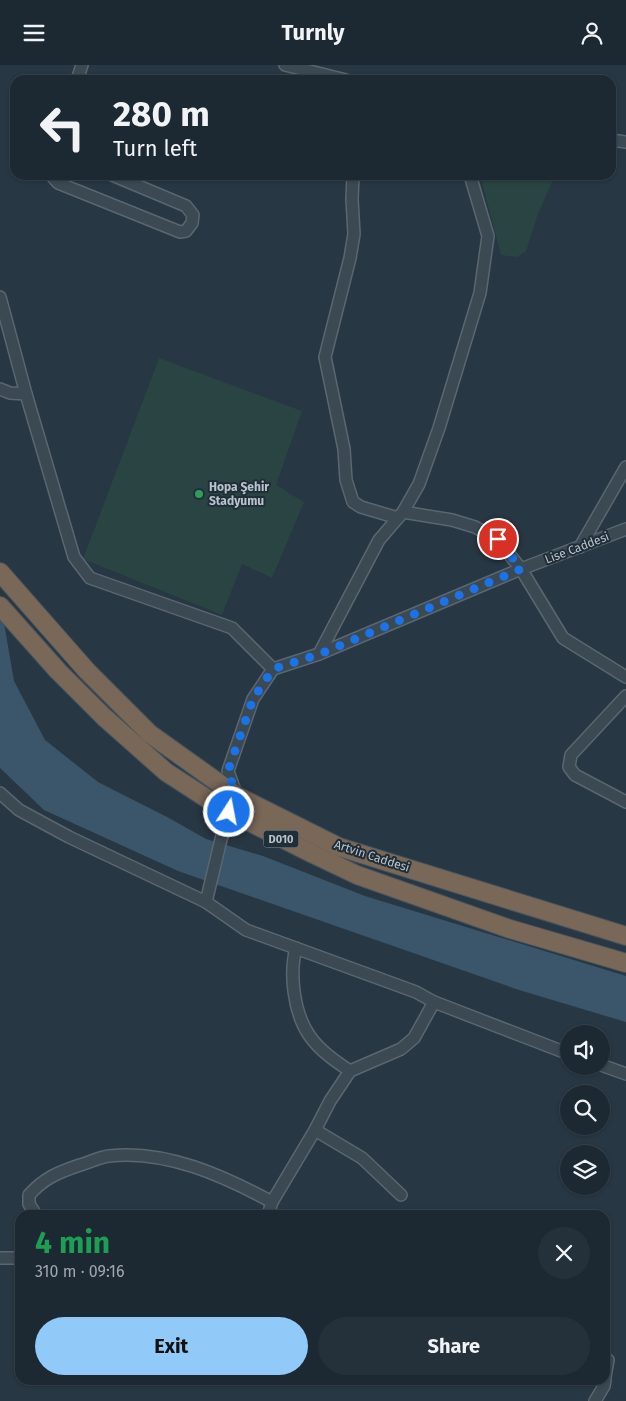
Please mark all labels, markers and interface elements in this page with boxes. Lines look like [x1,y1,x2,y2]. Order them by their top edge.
icon: menu [20,19,48,47]
text: Turnly [282,19,344,46]
icon: person [578,19,606,47]
text: 280 m [113,93,210,135]
icon: left [30,95,95,160]
text: Turn left [113,135,197,162]
place label: Hopa Şehir Stadyumu [209,480,269,508]
marker: Hopa Şehir Stadyumu [193,488,205,500]
pin [477,518,519,560]
icon: arrive [484,525,512,553]
street label: Lise Caddesi [543,529,611,567]
position arrow [202,785,254,837]
road number: D010 [264,831,298,847]
street label: Artvin Caddesi [333,837,411,875]
map controls [560,1025,610,1195]
button: sound [560,1025,610,1075]
button: search [560,1085,610,1135]
button: layers [560,1145,610,1195]
text: 4 min [35,1225,110,1261]
button: close [538,1227,590,1279]
text: 310 m · 09:16 [35,1262,125,1281]
button: Exit [35,1317,308,1375]
button: Share [318,1317,590,1375]

